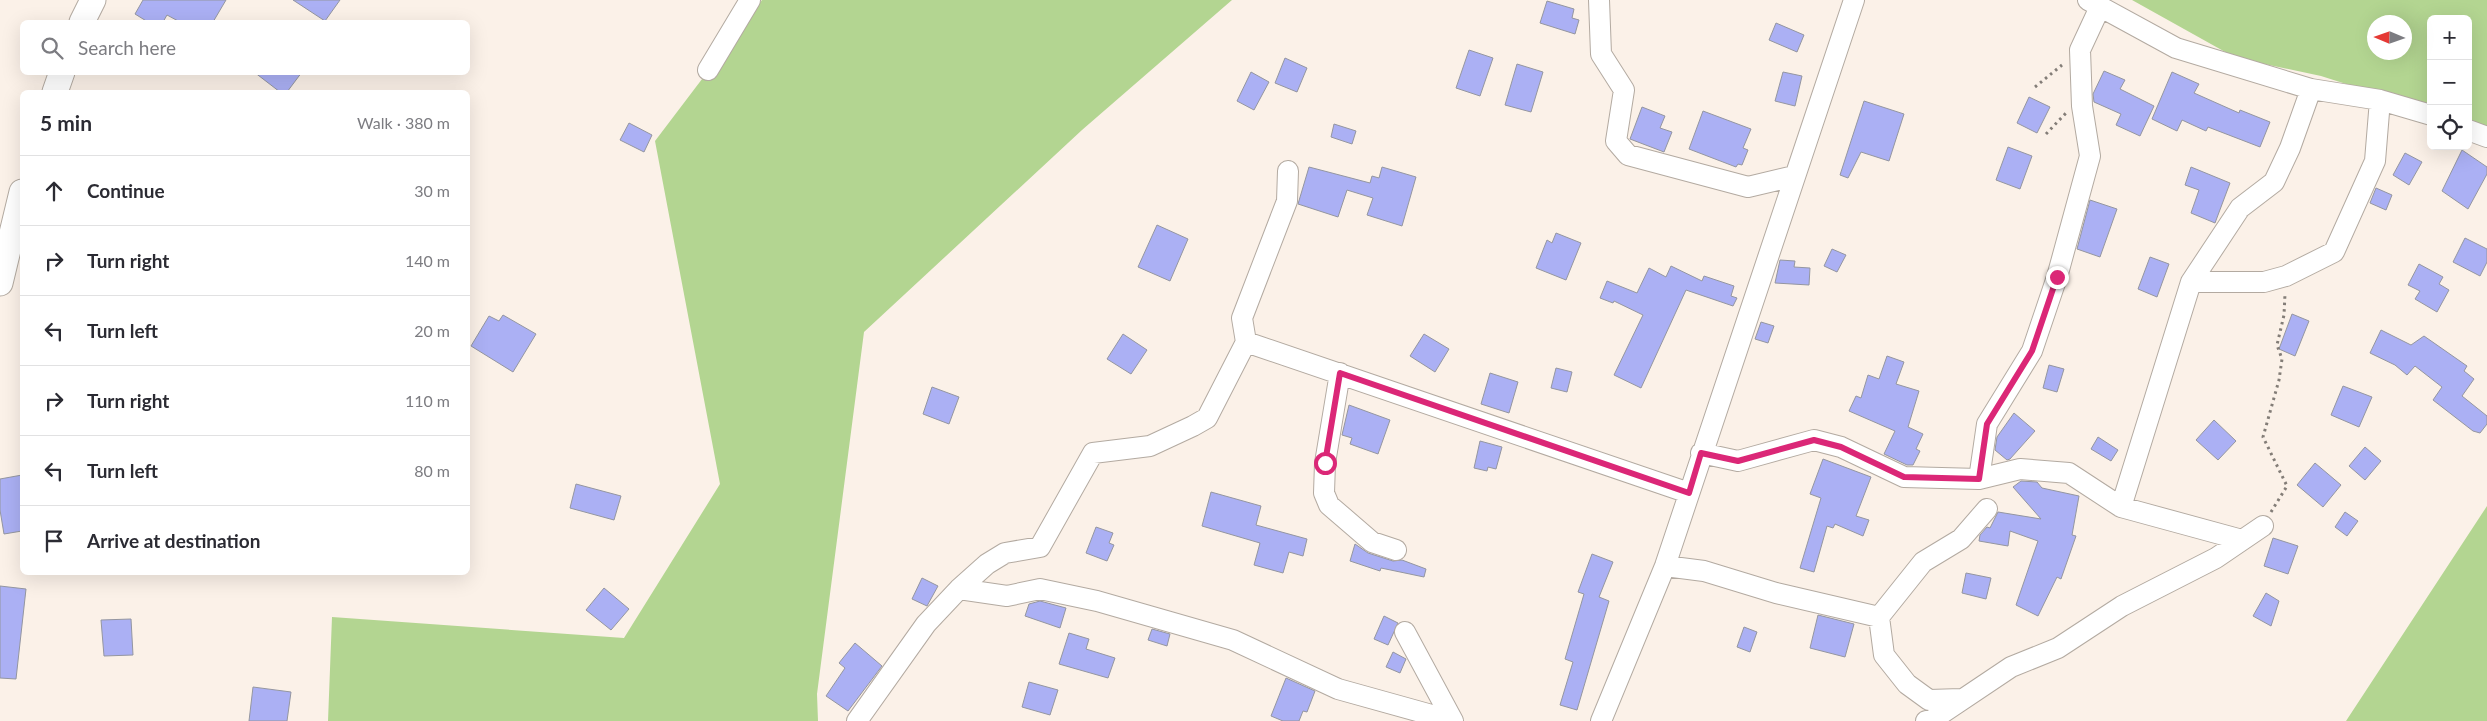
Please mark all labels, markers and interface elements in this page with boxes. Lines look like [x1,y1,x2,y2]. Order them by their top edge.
north arrow [2367,15,2412,60]
map controls [2427,15,2472,150]
button: + [2427,15,2472,60]
search box [20,20,470,75]
icon: search [38,34,66,62]
text: Search here [78,36,176,59]
button: − [2427,60,2472,105]
button: locate [2427,105,2472,150]
text: 5 min [40,110,92,135]
text: Walk · 380 m [357,113,450,132]
icon: ahead [40,177,68,205]
text: Continue [87,179,165,202]
text: 30 m [414,181,450,200]
icon: right [40,247,68,275]
text: Turn right [87,249,169,272]
text: 140 m [405,251,450,270]
route end [2046,266,2069,289]
icon: left [40,317,68,345]
text: Turn left [87,319,158,342]
text: 20 m [414,321,450,340]
icon: right [40,387,68,415]
text: Turn right [87,389,169,412]
text: 110 m [405,391,450,410]
route start [1314,452,1337,475]
icon: left [40,457,68,485]
text: Turn left [87,459,158,482]
text: 80 m [414,461,450,480]
icon: arrive [40,527,68,555]
text: Arrive at destination [87,529,260,552]

